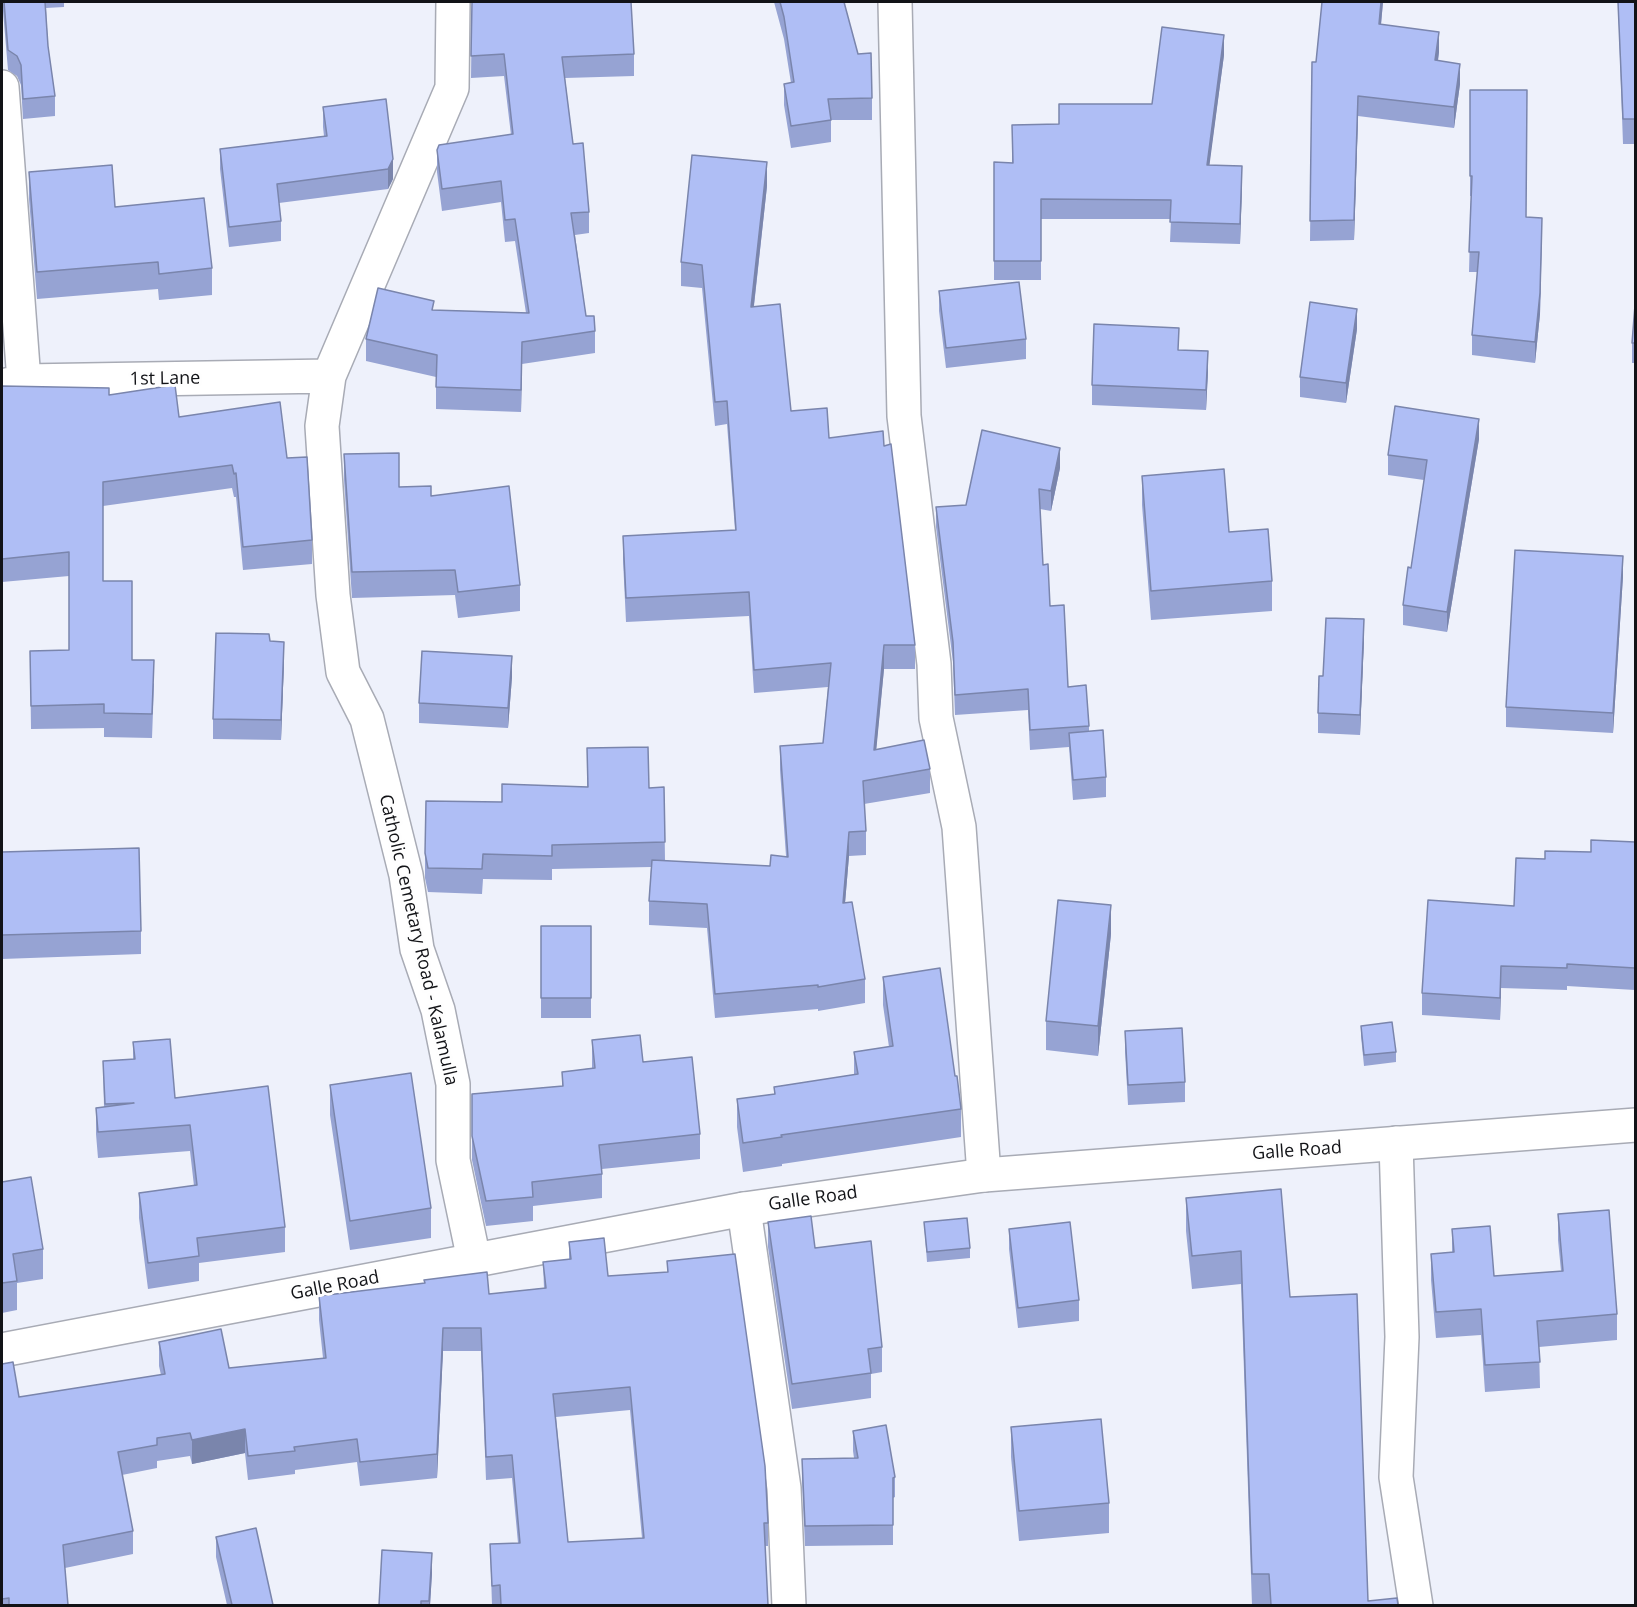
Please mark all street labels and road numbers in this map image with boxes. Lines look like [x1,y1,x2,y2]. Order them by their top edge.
street label: 1st Lane [130,368,200,390]
street label: Catholic Cemetary Road - Kalamulla [374,792,462,1088]
street label: Galle Road [1251,1137,1343,1165]
street label: Galle Road [767,1182,859,1216]
street label: Galle Road [289,1267,381,1305]

